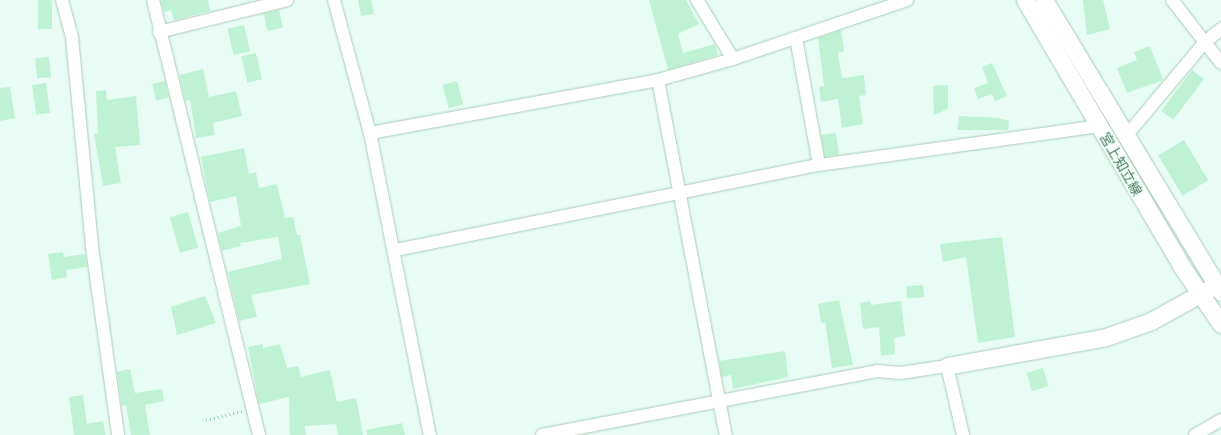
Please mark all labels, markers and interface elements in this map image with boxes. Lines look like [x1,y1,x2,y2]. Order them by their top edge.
street label: 宮上知立線 [1096,129,1146,199]

